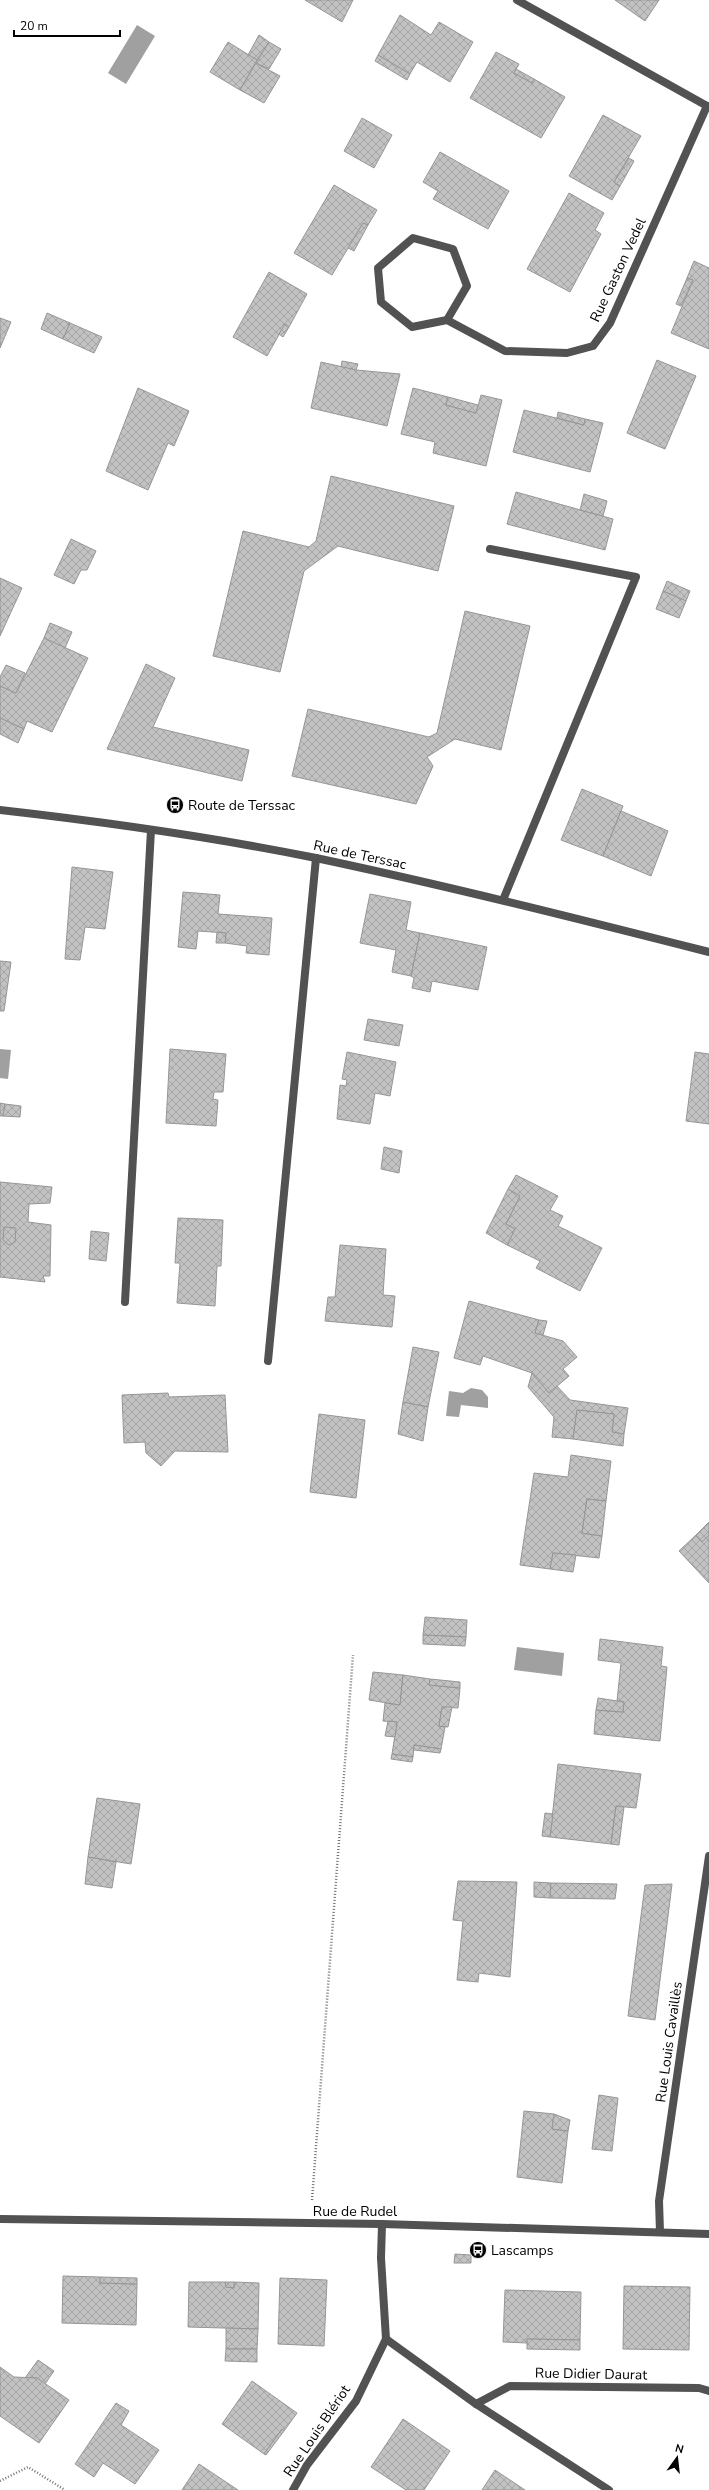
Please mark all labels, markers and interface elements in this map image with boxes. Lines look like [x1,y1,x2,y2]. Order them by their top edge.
scale bar [14,12,120,38]
text: 20 m [20,18,48,34]
street label: Rue Gaston Vedel [586,214,651,325]
bus stop icon: Route de Terssac [165,795,185,815]
place label: Route de Terssac [188,796,296,815]
street label: Rue de Terssac [312,836,409,874]
street label: Rue Louis Cavaillès [651,1980,687,2104]
street label: Rue de Rudel [313,2202,398,2221]
bus stop icon: Lascamps [468,2240,488,2260]
place label: Lascamps [491,2241,554,2260]
street label: Rue Didier Daurat [535,2364,647,2384]
street label: Rue Louis Blériot [279,2381,355,2481]
north arrow [657,2438,697,2478]
text: N [674,2441,685,2457]

